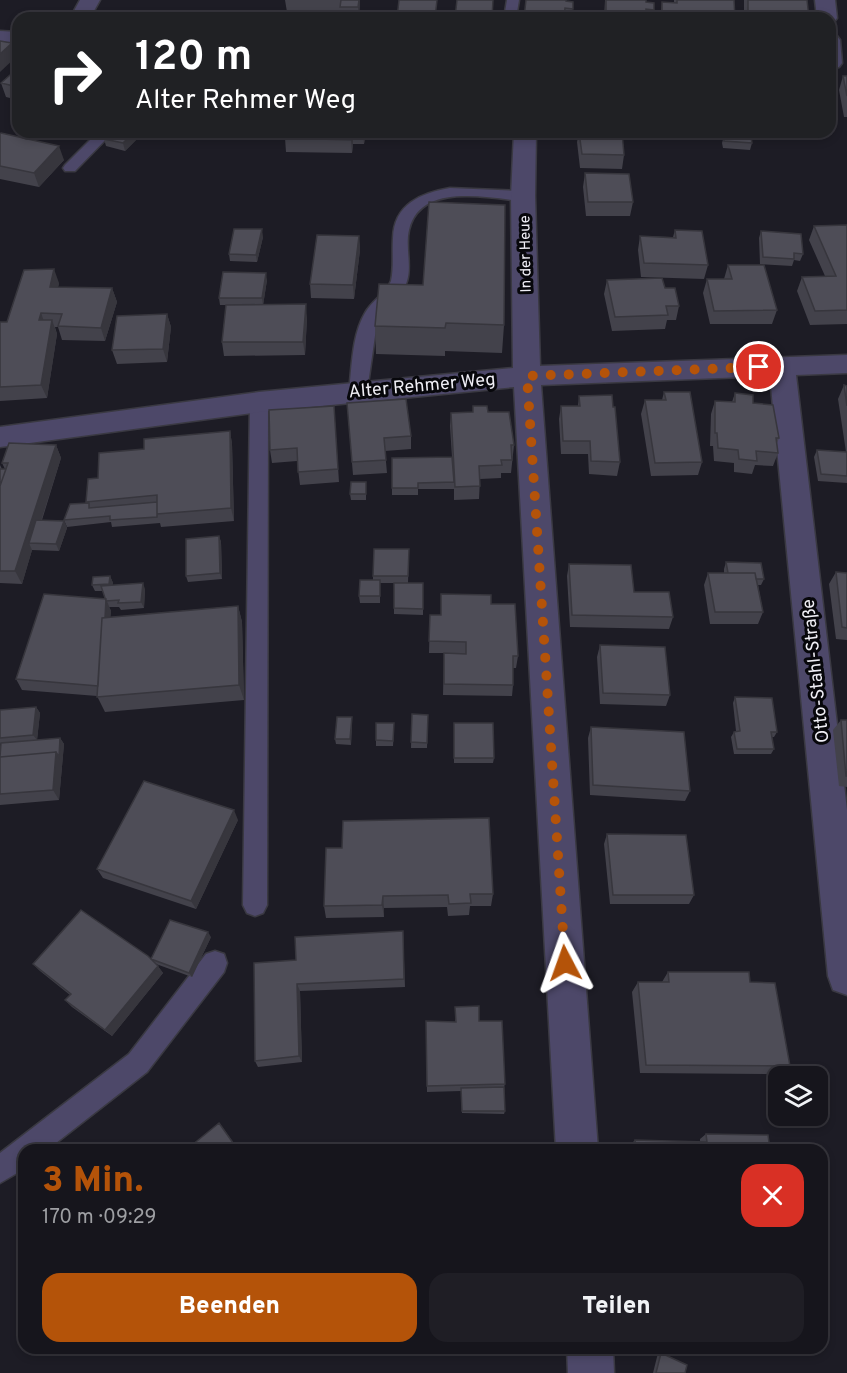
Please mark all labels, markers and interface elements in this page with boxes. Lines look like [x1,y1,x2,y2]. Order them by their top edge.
text: 120 m [135,32,252,85]
icon: right [36,36,114,114]
text: Alter Rehmer Weg [135,84,356,118]
street label: In der Heue [516,215,537,293]
pin [733,341,784,392]
icon: arrive [742,350,775,383]
street label: Alter Rehmer Weg [348,369,497,404]
street label: Otto-Stahl-Straße [798,598,835,744]
position arrow [533,931,597,995]
map controls [768,1066,828,1126]
button: layers [768,1066,828,1126]
text: 3 Min. [42,1159,143,1205]
button: close [741,1164,804,1227]
text: 170 m · 09:29 [42,1205,157,1231]
button: Beenden [42,1273,417,1342]
button: Teilen [429,1273,804,1342]

